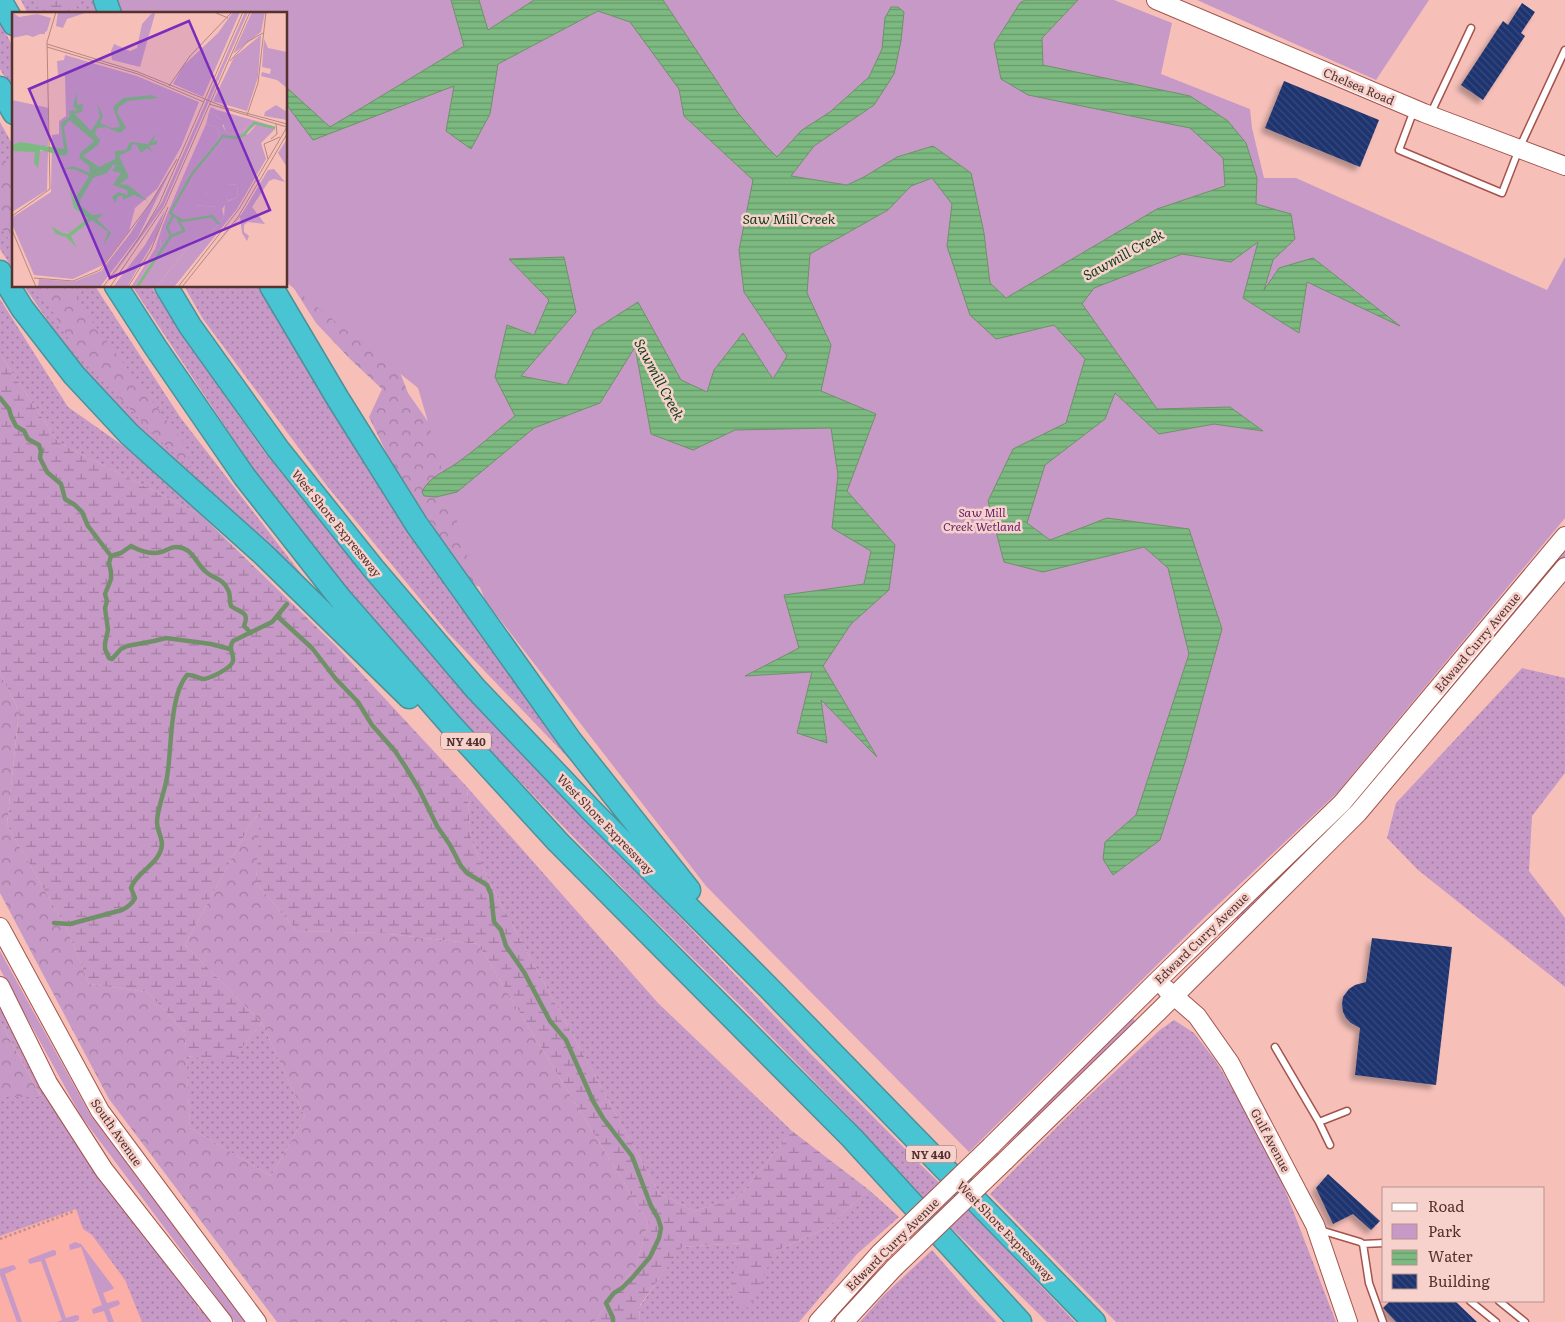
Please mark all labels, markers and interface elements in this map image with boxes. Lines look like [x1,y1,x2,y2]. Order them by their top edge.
inset map [12,12,288,288]
street label: Chelsea Road [1321,63,1398,109]
water label: Saw Mill Creek [743,208,836,228]
water label: Sawmill Creek [1079,223,1167,284]
water label: Sawmill Creek [630,335,690,423]
street label: West Shore Expressway [288,465,386,581]
park label: Saw Mill Creek Wetland [943,503,1021,535]
street label: Edward Curry Avenue [1430,588,1524,696]
road number: NY 440 [441,732,491,749]
street label: West Shore Expressway [553,770,659,878]
street label: Edward Curry Avenue [1150,888,1252,988]
street label: South Avenue [87,1095,147,1169]
street label: Gulf Avenue [1247,1105,1295,1175]
road number: NY 440 [906,1146,956,1162]
street label: West Shore Expressway [953,1177,1059,1285]
legend [1382,1187,1545,1302]
street label: Edward Curry Avenue [841,1193,943,1295]
text: Road [1428,1194,1464,1217]
text: Park [1428,1219,1462,1242]
text: Water [1428,1244,1473,1267]
text: Building [1428,1269,1490,1292]

